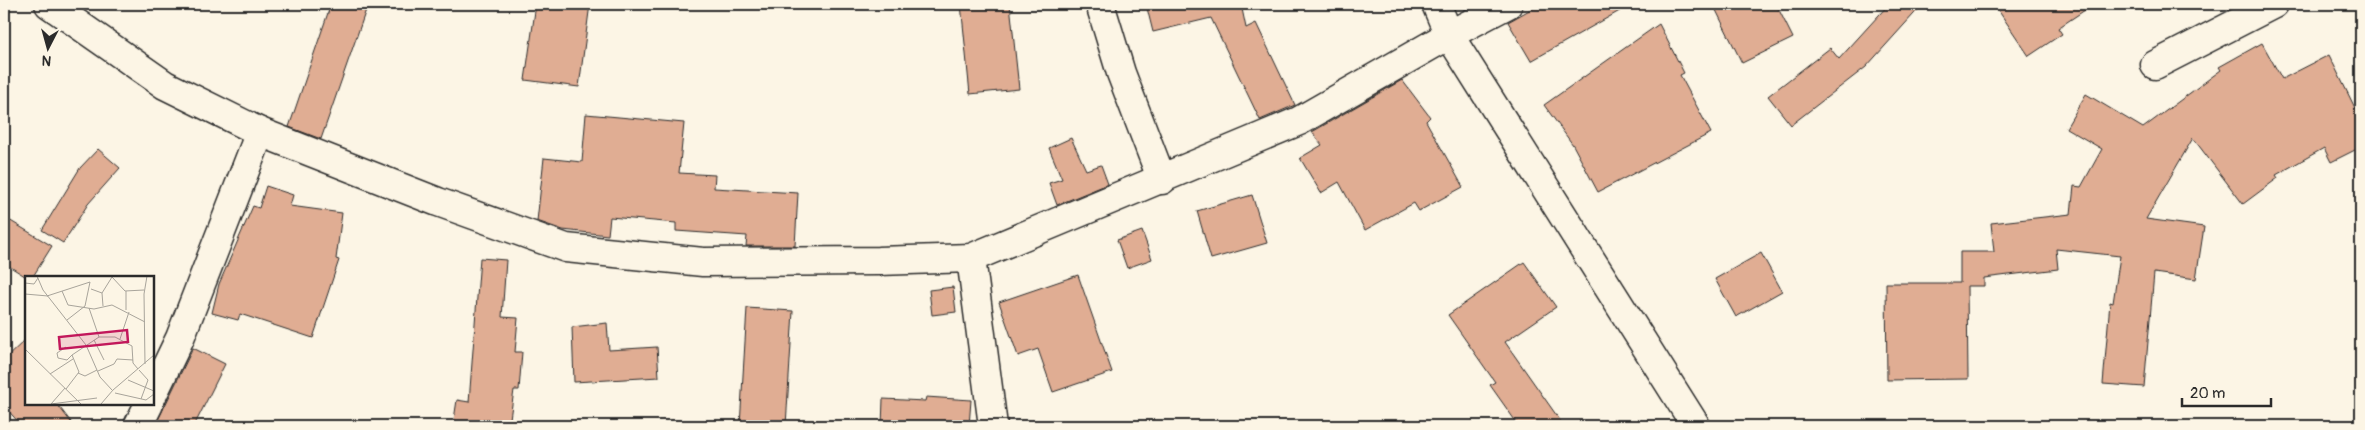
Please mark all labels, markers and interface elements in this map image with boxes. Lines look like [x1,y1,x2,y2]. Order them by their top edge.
north arrow [22,22,72,72]
text: N [41,51,52,69]
inset map [25,276,154,405]
scale bar [2182,375,2271,407]
text: 20 m [2190,384,2225,403]

